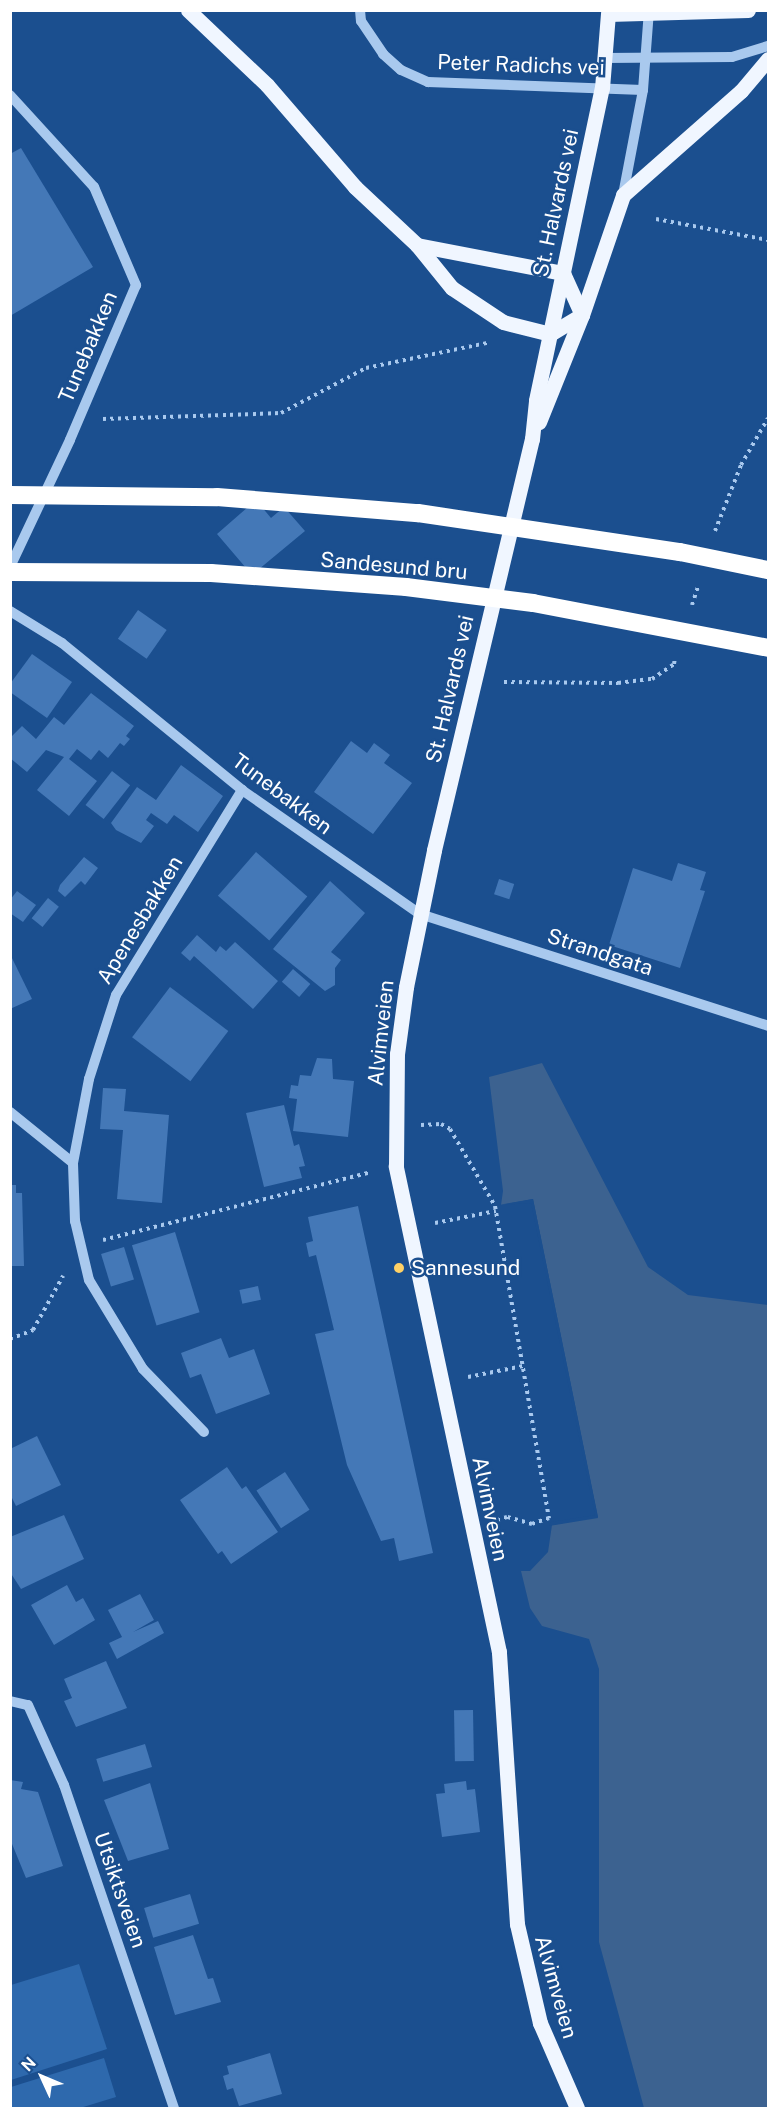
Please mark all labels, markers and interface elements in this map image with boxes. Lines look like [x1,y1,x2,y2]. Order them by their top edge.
street label: Peter Radichs vei [437,49,605,81]
street label: St. Halvards vei [528,127,584,279]
street label: Tunebakken [53,287,123,407]
street label: Sandesund bru [319,547,469,585]
street label: St. Halvards vei [421,613,479,765]
street label: Tunebakken [227,748,337,840]
street label: Apenesbakken [92,851,188,989]
street label: Strandgata [544,923,656,981]
street label: Alvimveien [363,979,399,1087]
place label: Sannesund [411,1255,520,1281]
marker: Sannesund [392,1261,406,1275]
street label: Alvimveien [467,1454,513,1564]
street label: Utsiktsveien [88,1829,152,1951]
street label: Alvimveien [529,1933,583,2041]
north arrow [12,2047,72,2107]
text: N [18,2053,40,2075]

